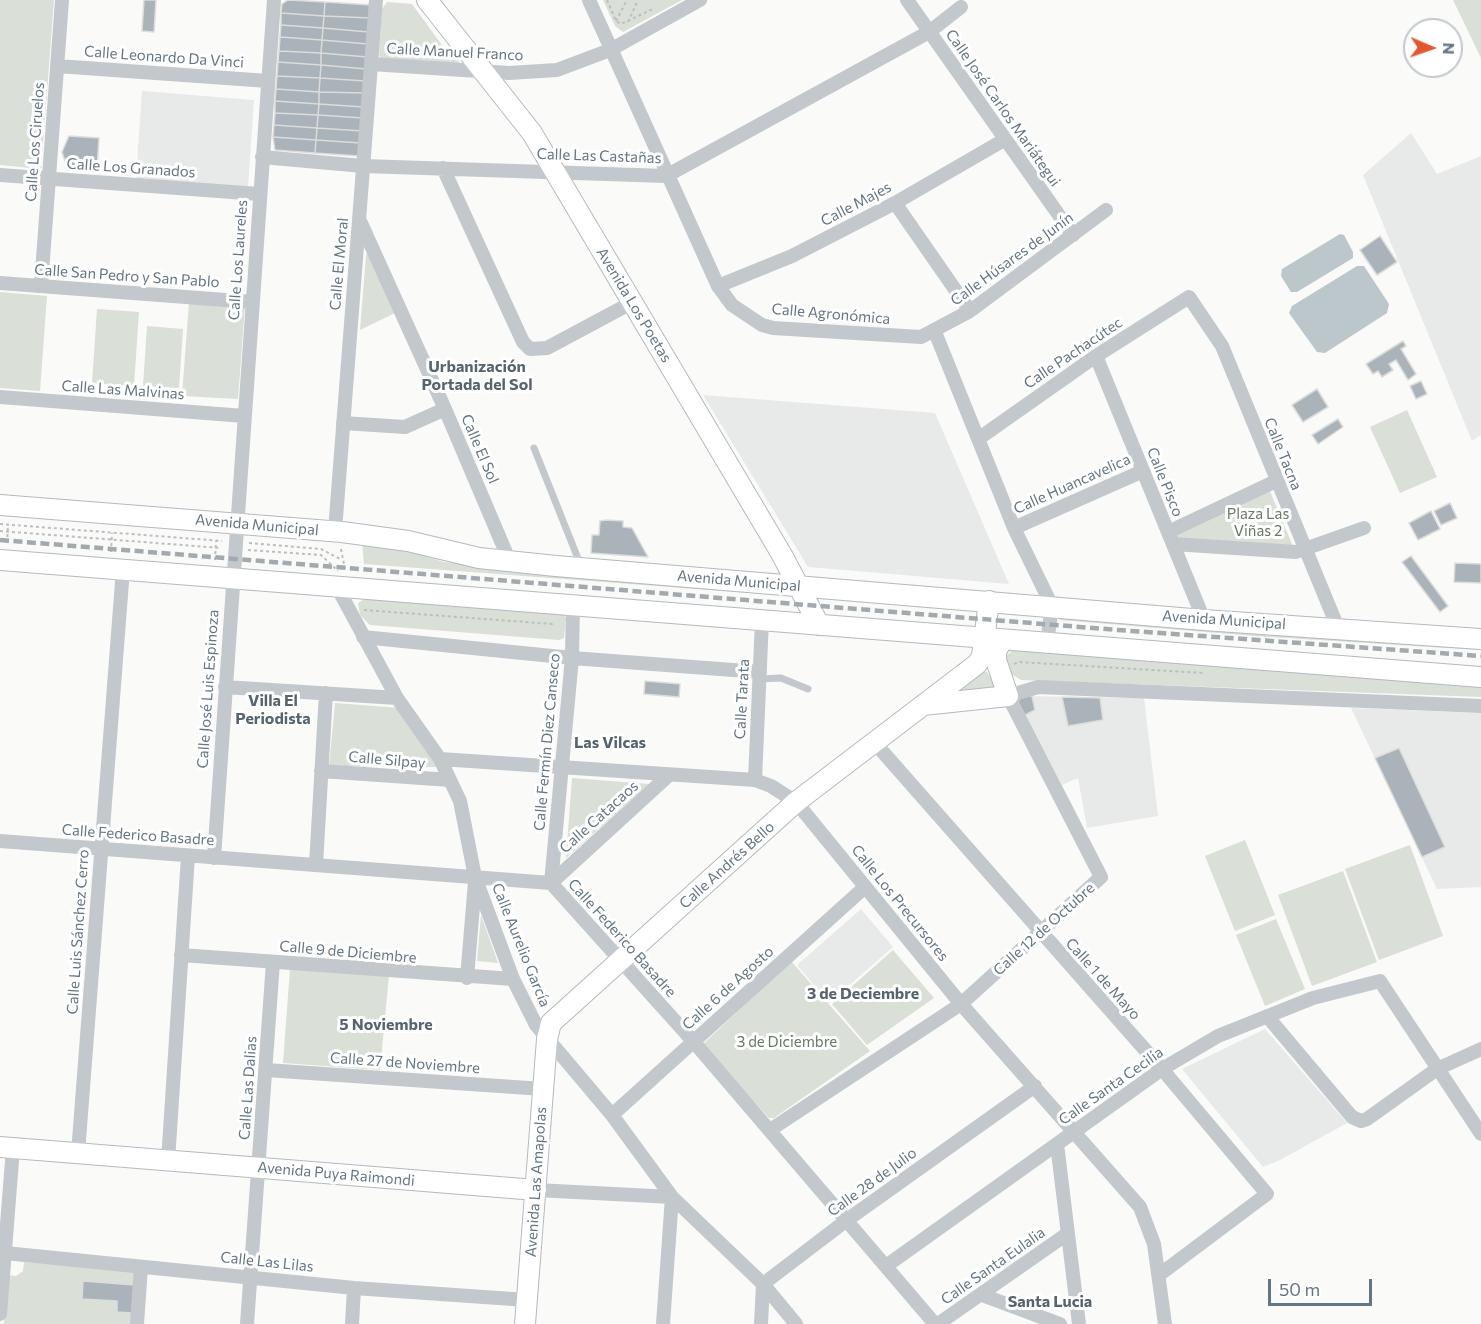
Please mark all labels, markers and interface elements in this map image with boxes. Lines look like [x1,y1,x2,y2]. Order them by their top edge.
north arrow [1403,18,1463,78]
street label: Calle José Carlos Mariátegui [942,26,1064,190]
street label: Calle Manuel Franco [386,39,524,65]
street label: Calle Leonardo Da Vinci [83,42,245,72]
text: N [1440,42,1459,55]
street label: Calle Los Ciruelos [22,82,48,202]
street label: Calle Las Castañas [536,145,662,167]
street label: Calle Los Granados [66,155,196,181]
street label: Calle Majes [818,178,894,230]
street label: Calle Los Laureles [225,199,251,321]
street label: Calle Húsares de Junín [947,208,1077,310]
street label: Calle El Moral [326,217,352,311]
street label: Avenida Los Poetas [593,244,675,366]
street label: Calle San Pedro y San Pablo [34,261,220,291]
street label: Calle Agronómica [771,300,891,328]
street label: Calle Pachacútec [1020,313,1126,393]
district label: Urbanización Portada del Sol [421,357,533,395]
street label: Calle Las Malvinas [61,377,185,403]
street label: Calle El Sol [457,412,503,486]
street label: Calle Tacna [1260,415,1306,493]
street label: Calle Pisco [1143,445,1187,519]
street label: Calle Huancavelica [1011,450,1133,518]
park label: Plaza Las Viñas 2 [1227,505,1289,540]
street label: Avenida Municipal [195,511,319,539]
street label: Avenida Municipal [677,567,801,595]
street label: Avenida Municipal [1162,607,1286,633]
street label: Calle José Luis Espinoza [193,609,223,769]
street label: Calle Fermín Diez Canseco [530,653,564,831]
street label: Calle Tarata [731,658,753,740]
district label: Villa El Periodista [235,691,311,729]
district label: Las Vilcas [574,733,646,753]
street label: Calle Silpay [348,748,426,772]
street label: Calle Catacaos [556,777,642,857]
street label: Calle Andrés Bello [676,818,778,912]
street label: Calle Federico Basadre [61,821,215,849]
street label: Calle Los Precursores [848,841,952,965]
street label: Calle Luis Sánchez Cerro [63,849,93,1015]
street label: Calle Federico Basadre [564,875,680,1001]
street label: Calle 12 de Octubre [990,879,1098,979]
street label: Calle Aurelio García [488,880,554,1010]
street label: Calle 1 de Mayo [1062,934,1144,1024]
street label: Calle 9 de Diciembre [279,937,417,967]
street label: Calle 6 de Agosto [679,942,777,1034]
district label: 3 de Deciembre [807,984,919,1004]
district label: 5 Noviembre [339,1015,433,1035]
park label: 3 de Diciembre [737,1033,837,1051]
street label: Calle Las Dalias [235,1036,261,1140]
street label: Calle Santa Cecilia [1055,1043,1167,1129]
street label: Calle 27 de Noviembre [329,1049,481,1077]
street label: Avenida Las Amapolas [522,1106,550,1258]
street label: Calle 28 de Julio [824,1144,920,1220]
street label: Avenida Puya Raimondi [257,1158,415,1190]
street label: Calle Santa Eulalia [937,1223,1049,1309]
street label: Calle Las Lilas [220,1248,314,1276]
scale bar [1271,1267,1374,1305]
text: 50 m [1279,1278,1320,1300]
district label: Santa Lucia [1008,1292,1092,1312]

